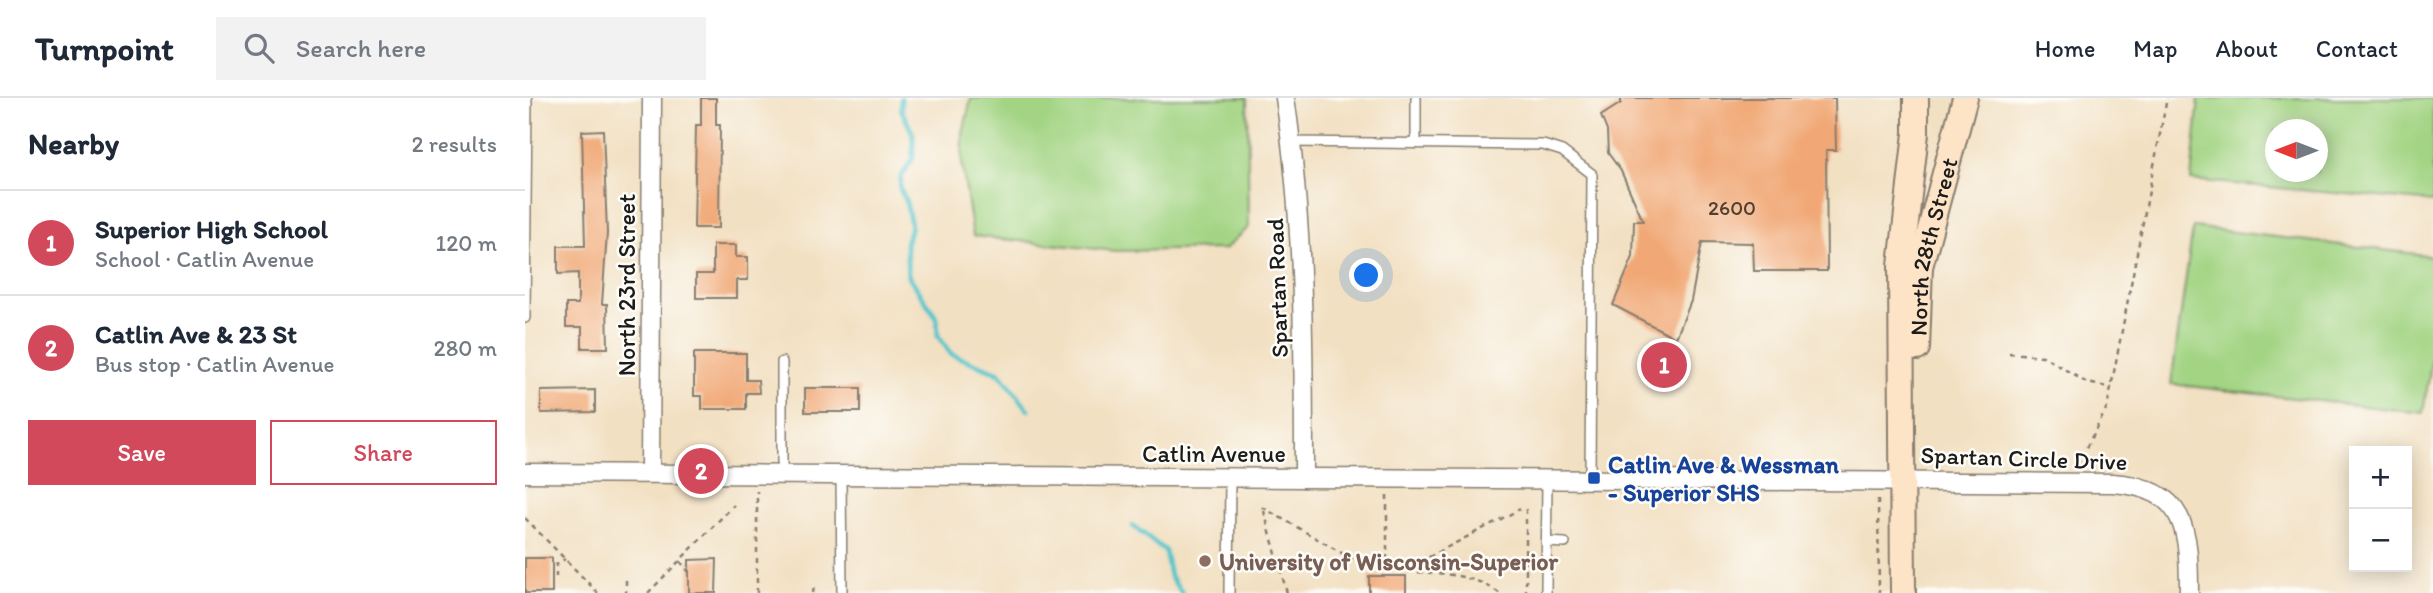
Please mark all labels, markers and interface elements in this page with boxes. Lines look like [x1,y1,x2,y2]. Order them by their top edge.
search box [216,17,706,80]
text: Turnpoint [35,29,174,68]
icon: search [240,29,278,67]
text: Search here [296,32,426,64]
text: Home [2035,34,2095,63]
text: Map [2133,34,2177,63]
text: About [2215,34,2278,63]
text: Contact [2316,34,2398,63]
north arrow [2265,119,2328,182]
text: Nearby [28,125,119,162]
text: 2 results [411,130,497,158]
street label: North 28th Street [1903,154,1963,336]
street label: North 23rd Street [612,194,641,376]
house number: 2600 [1708,195,1756,220]
text: Superior High School [95,213,328,245]
street label: Spartan Road [1260,218,1294,358]
text: 1 [46,229,56,257]
text: 120 m [436,229,497,257]
text: School · Catlin Avenue [95,245,314,273]
your location [1349,258,1383,292]
text: Catlin Ave & 23 St [95,318,297,350]
text: 2 [45,334,57,362]
text: 280 m [434,334,497,362]
pin: 1 [1641,339,1687,391]
text: Bus stop · Catlin Avenue [95,350,335,378]
button: Save [28,420,256,485]
button: Share [270,420,497,485]
street label: Catlin Avenue [1142,439,1286,468]
street label: Spartan Circle Drive [1920,440,2128,476]
pin: 2 [678,445,724,497]
map controls [2349,446,2412,572]
button: + [2349,446,2412,509]
place label: Catlin Ave & Wessman - Superior SHS [1608,450,1839,508]
marker: Catlin Ave & Wessman - Superior SHS [1586,470,1602,486]
button: − [2349,509,2412,572]
place label: University of Wisconsin-Superior [1219,547,1558,577]
marker: University of Wisconsin-Superior [1197,553,1213,569]

